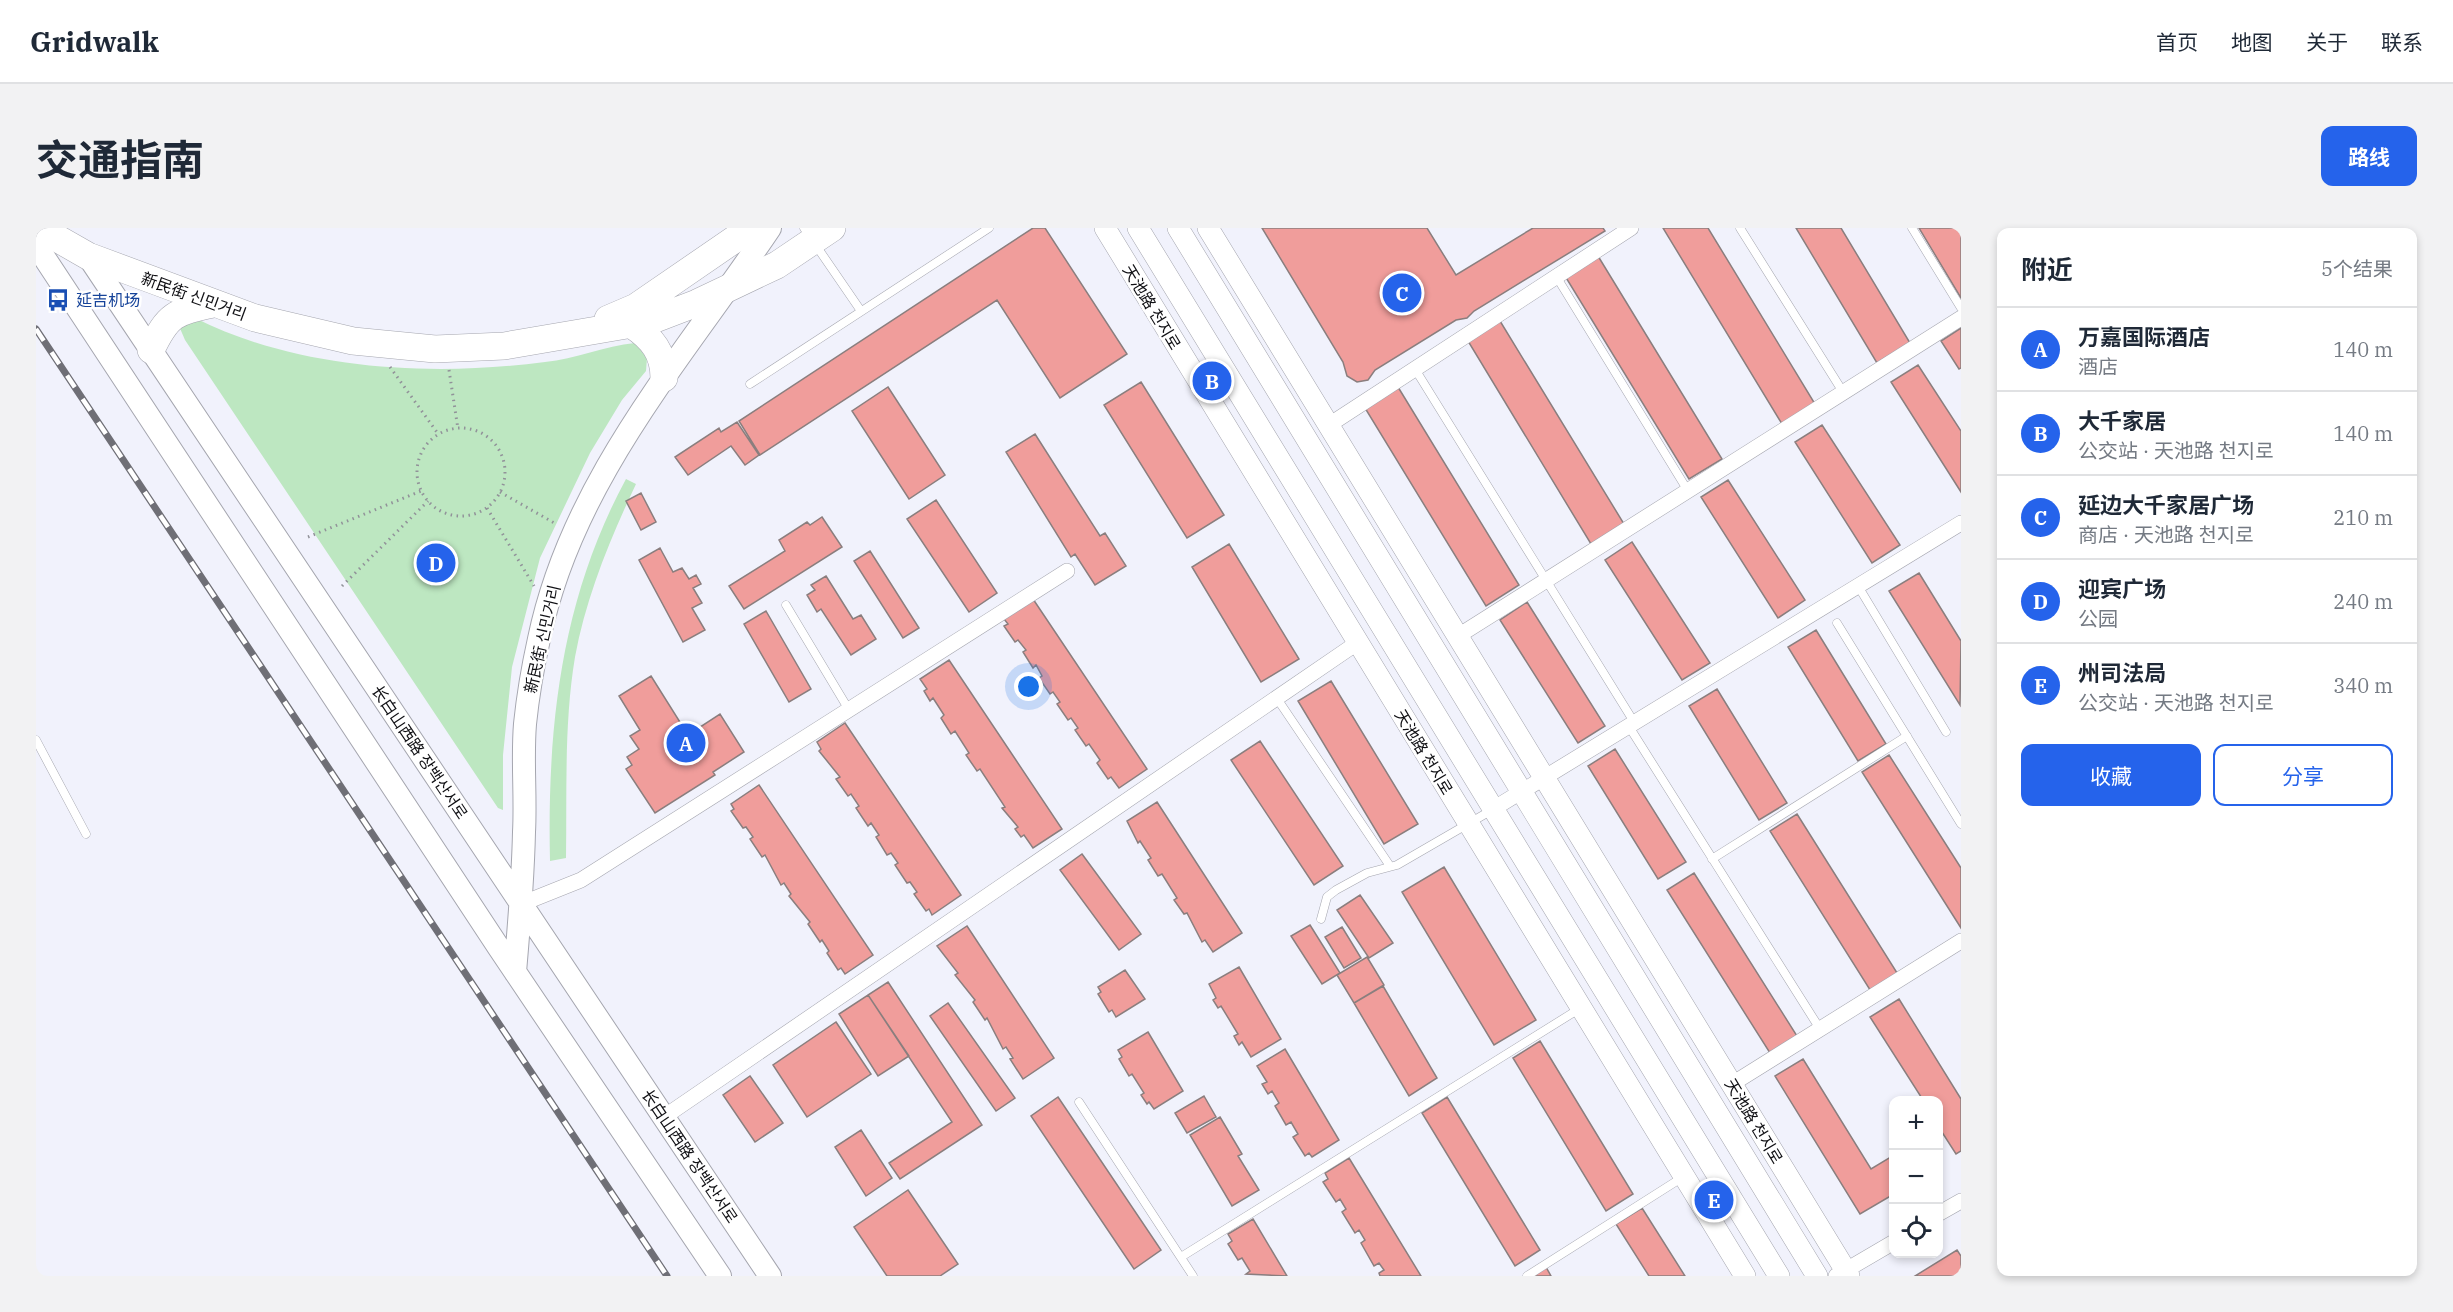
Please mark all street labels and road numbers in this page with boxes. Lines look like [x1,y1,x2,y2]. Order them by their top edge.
street label: 天池路 천지로 [1119,261,1185,353]
street label: 新民街 신민거리 [139,268,249,324]
street label: 新民街 신민거리 [520,583,564,695]
street label: 长白山西路 장백산서로 [368,681,472,823]
street label: 天池路 천지로 [1391,706,1457,798]
street label: 天池路 천지로 [1721,1075,1787,1167]
street label: 长白山西路 장백산서로 [638,1085,742,1227]

